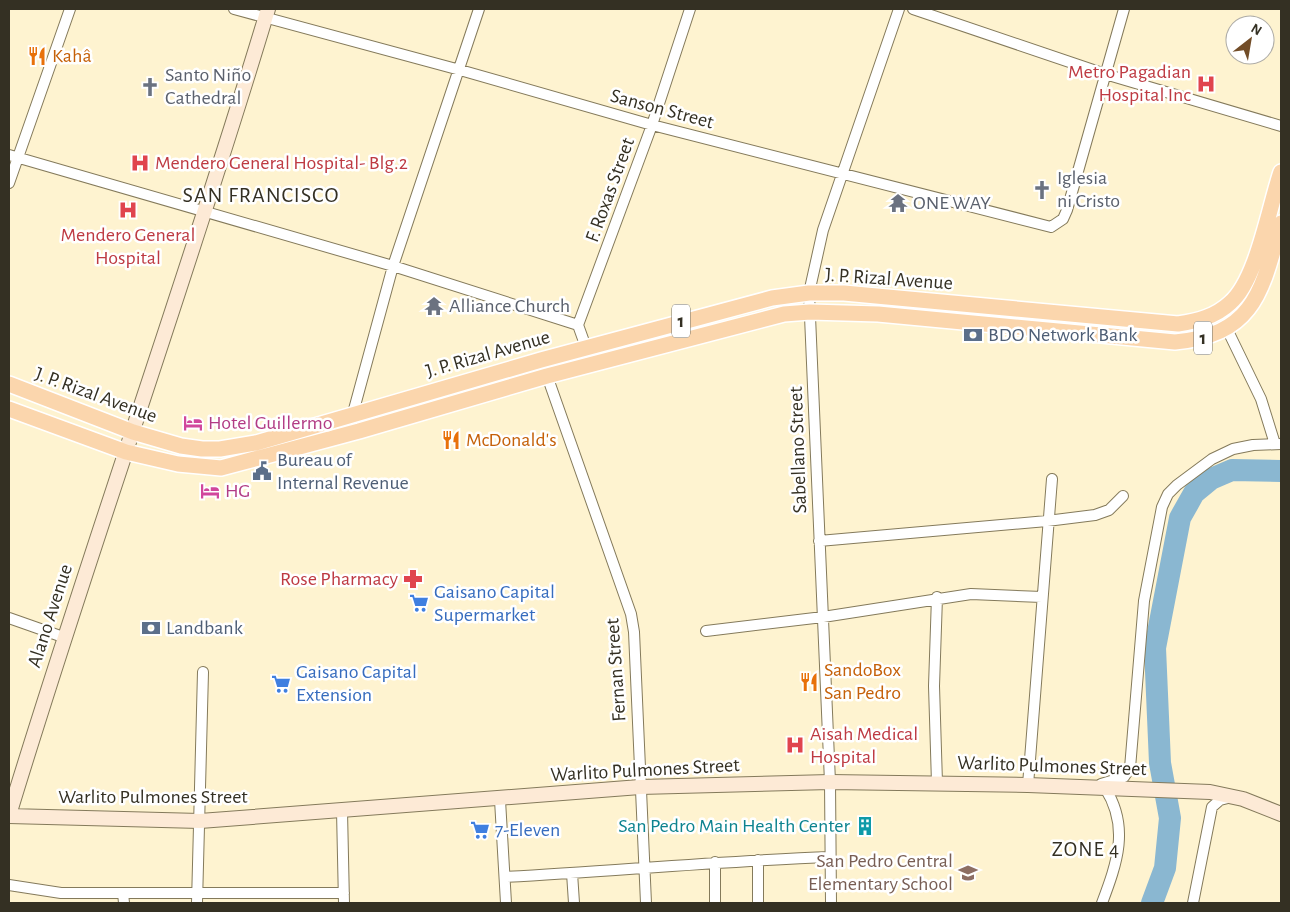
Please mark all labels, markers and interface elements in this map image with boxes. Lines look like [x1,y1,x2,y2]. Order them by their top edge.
north arrow [1225,15,1275,65]
text: N [1248,21,1264,38]
restaurant icon: Kahâ [26,45,48,67]
place label: Kahâ [52,46,92,66]
place label: Metro Pagadian Hospital Inc [1068,62,1191,105]
place label: Santo Niño Cathedral [165,65,251,108]
hospital icon: Metro Pagadian Hospital Inc [1195,73,1217,95]
church icon: Santo Niño Cathedral [139,76,161,98]
street label: Sanson Street [608,86,716,133]
street label: F. Roxas Street [582,134,638,245]
hospital icon: Mendero General Hospital- Blg.2 [129,152,151,174]
place label: Mendero General Hospital- Blg.2 [155,153,408,173]
place label: Iglesia ni Cristo [1057,168,1120,211]
church icon: Iglesia ni Cristo [1031,179,1053,201]
district label: SAN FRANCISCO [183,184,340,206]
temple icon: ONE WAY [887,192,909,214]
place label: ONE WAY [913,193,991,213]
hospital icon: Mendero General Hospital [117,199,139,221]
place label: Mendero General Hospital [61,225,195,268]
street label: J. P. Rizal Avenue [824,265,954,293]
temple icon: Alliance Church [423,295,445,317]
place label: Alliance Church [449,296,570,316]
road number: 1 [672,304,690,338]
road number: 1 [1194,322,1212,354]
bank icon: BDO Network Bank [962,324,984,346]
place label: BDO Network Bank [988,325,1137,345]
street label: J. P. Rizal Avenue [424,327,552,381]
street label: J. P. Rizal Avenue [32,364,160,426]
street label: Sabellano Street [786,385,810,514]
hotel icon: Hotel Guillermo [182,412,204,434]
place label: Hotel Guillermo [208,413,333,433]
restaurant icon: McDonald's [440,429,462,451]
place label: McDonald's [466,430,557,450]
place label: Bureau of Internal Revenue [277,450,409,493]
public building icon: Bureau of Internal Revenue [251,460,273,482]
hotel icon: HG [199,480,221,502]
place label: HG [225,481,250,501]
street label: Alano Avenue [24,562,76,670]
pharmacy icon: Rose Pharmacy [402,568,424,590]
place label: Rose Pharmacy [280,569,398,589]
place label: Gaisano Capital Supermarket [434,582,555,625]
supermarket icon: Gaisano Capital Supermarket [408,592,430,614]
bank icon: Landbank [140,617,162,639]
street label: Fernan Street [602,617,630,722]
place label: Landbank [166,618,243,638]
place label: SandoBox San Pedro [824,660,901,703]
place label: Gaisano Capital Extension [296,662,417,705]
restaurant icon: SandoBox San Pedro [798,671,820,693]
supermarket icon: Gaisano Capital Extension [270,673,292,695]
place label: Aisah Medical Hospital [810,724,918,767]
hospital icon: Aisah Medical Hospital [784,734,806,756]
street label: Warlito Pulmones Street [957,753,1148,779]
street label: Warlito Pulmones Street [550,755,741,785]
street label: Warlito Pulmones Street [58,787,248,807]
building icon: San Pedro Main Health Center [854,815,876,837]
place label: San Pedro Main Health Center [618,816,851,836]
supermarket icon: 7-Eleven [469,819,491,841]
place label: 7-Eleven [495,820,560,840]
district label: ZONE 4 [1052,839,1120,860]
place label: San Pedro Central Elementary School [808,851,953,894]
school or university icon: San Pedro Central Elementary School [957,862,979,884]

